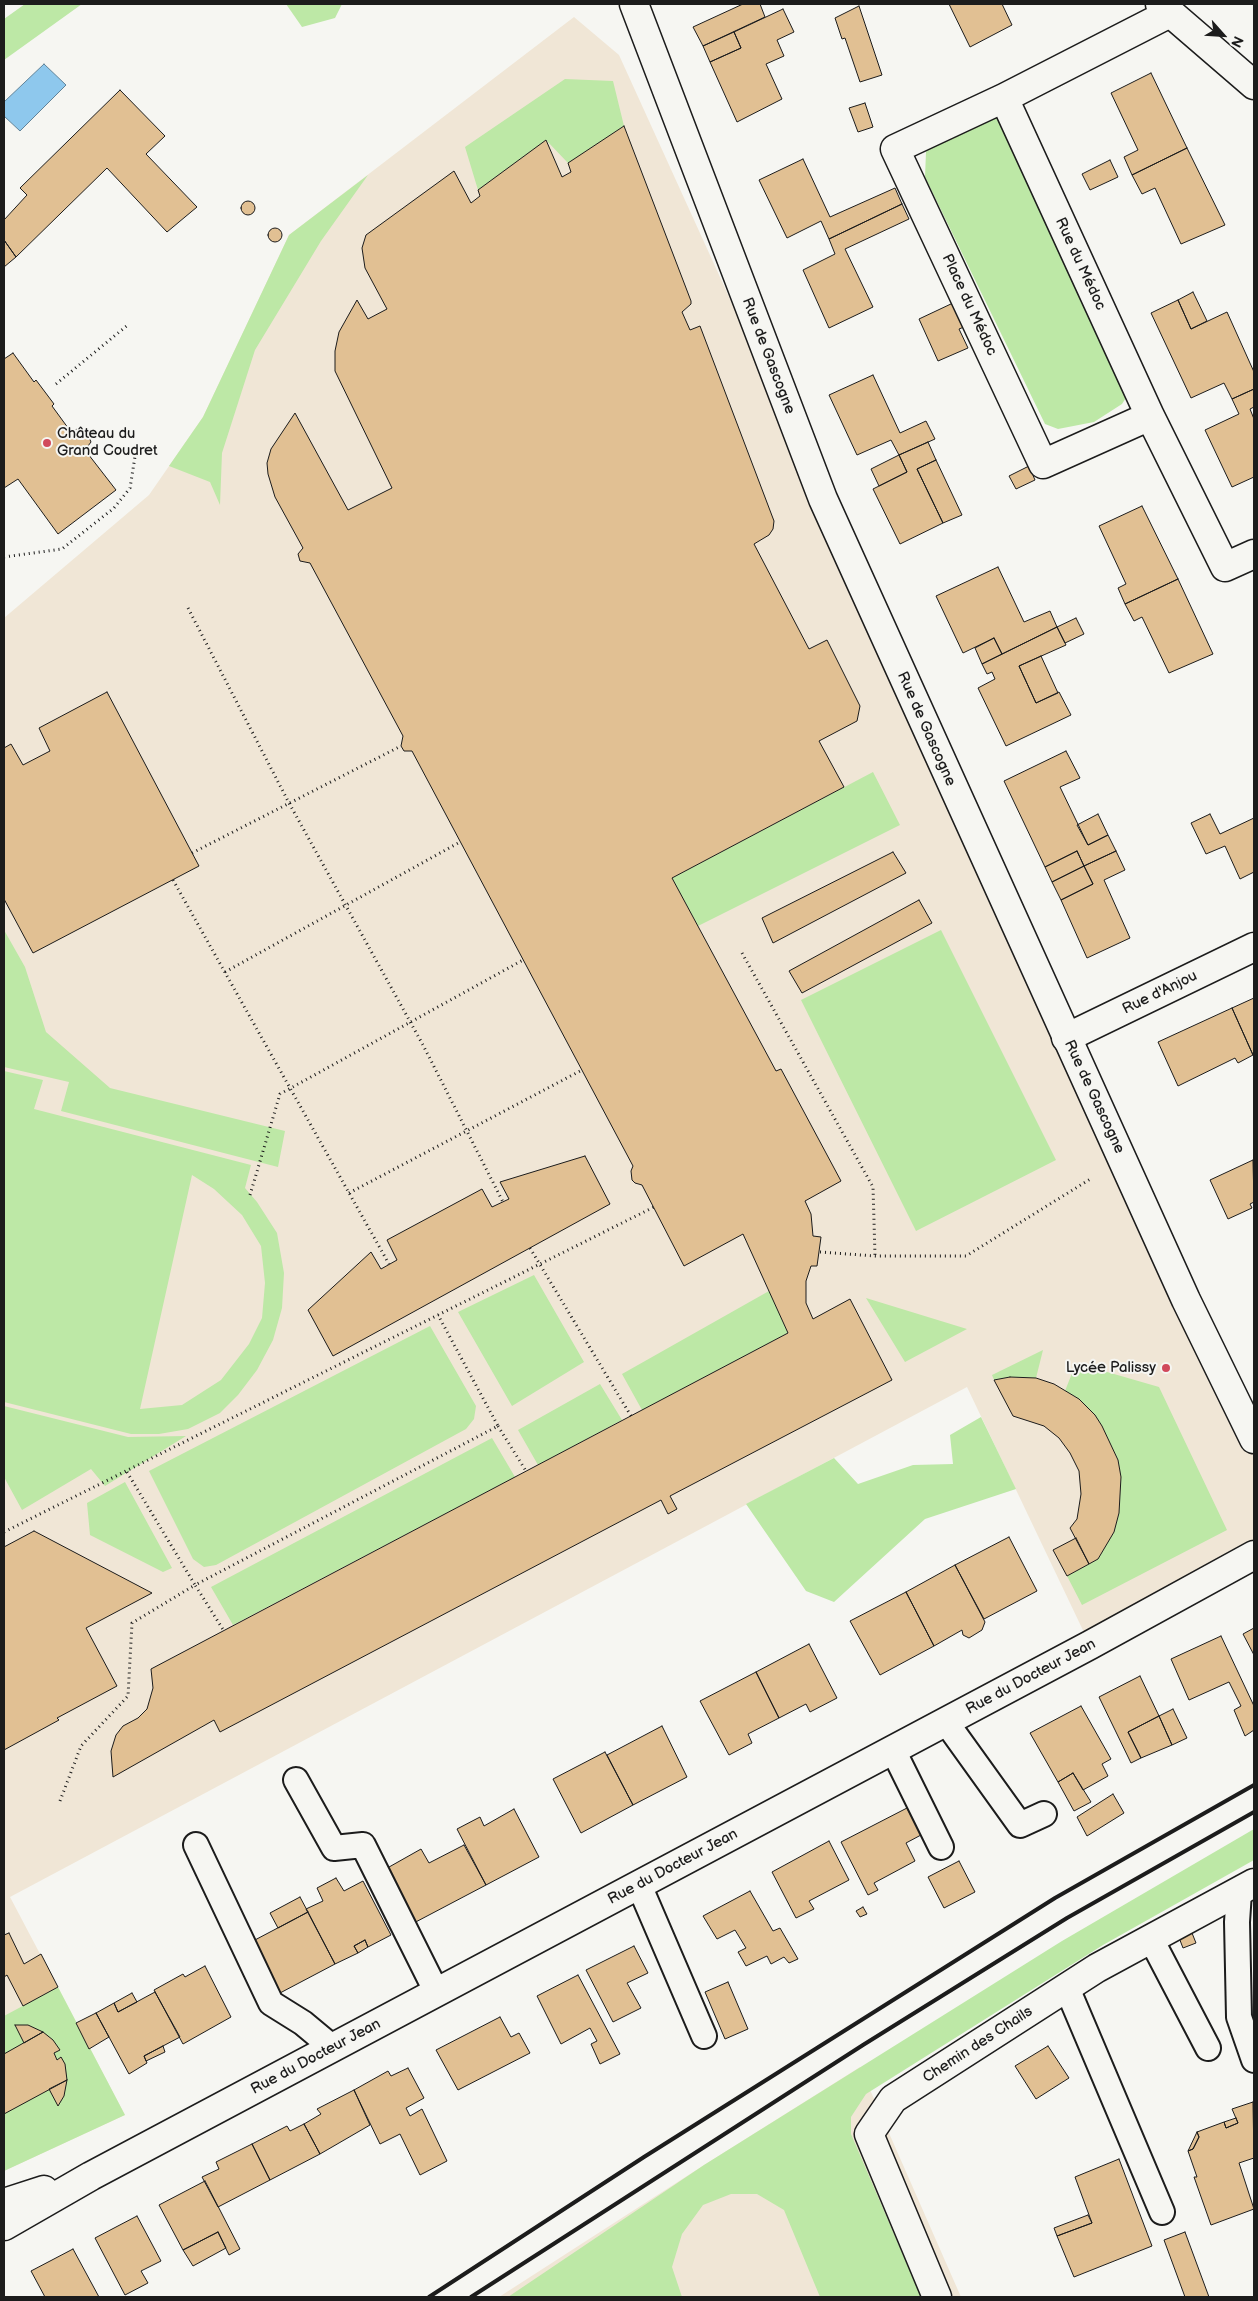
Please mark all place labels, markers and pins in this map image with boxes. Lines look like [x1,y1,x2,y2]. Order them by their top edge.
place label: Château du Grand Coudret [57,425,158,460]
marker: Château du Grand Coudret [41,437,53,449]
place label: Lycée Palissy [1066,1359,1156,1377]
marker: Lycée Palissy [1160,1362,1172,1374]

